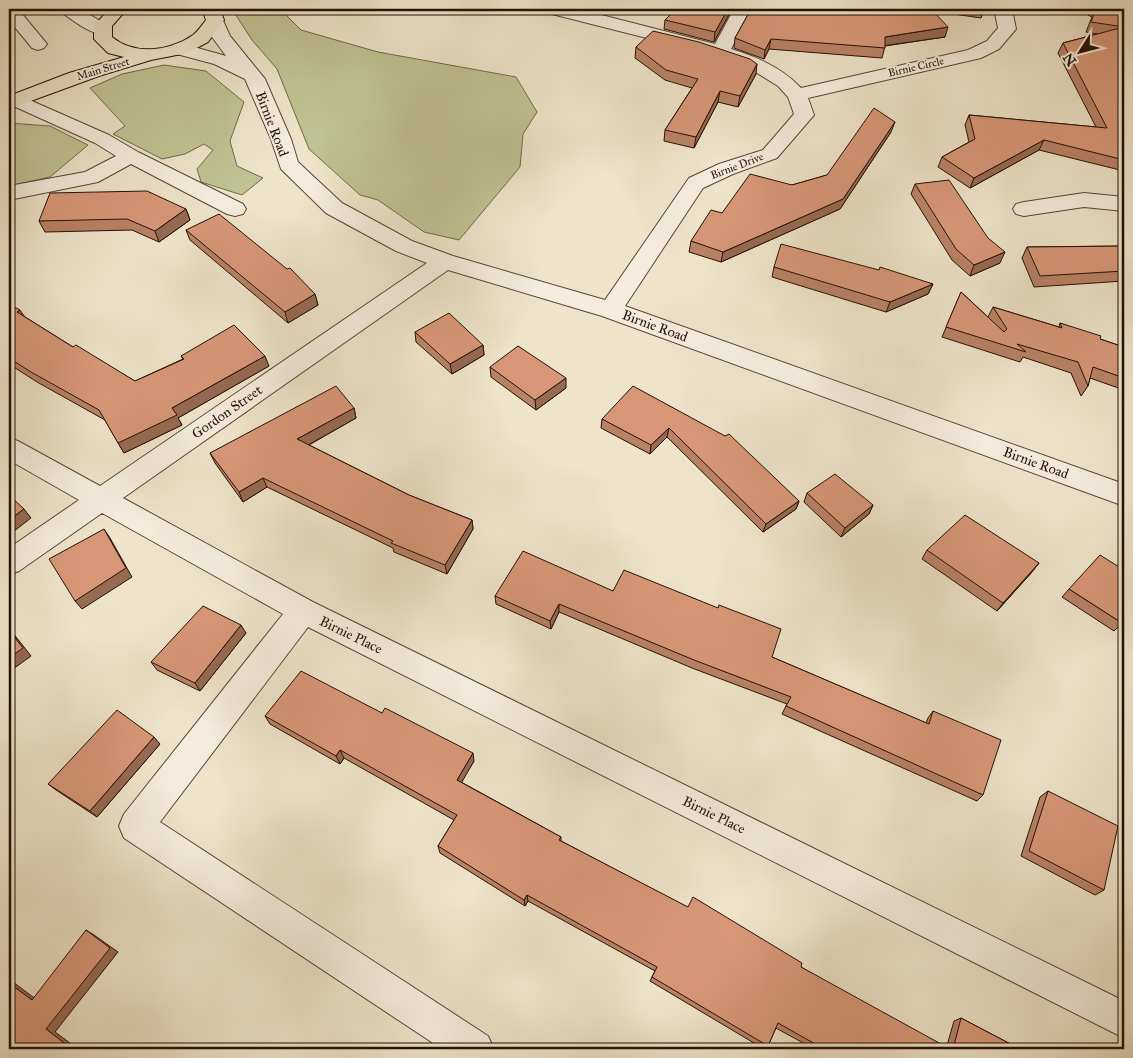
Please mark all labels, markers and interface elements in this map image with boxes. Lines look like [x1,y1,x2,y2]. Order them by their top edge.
north arrow [1056,28,1106,78]
text: N [1059,49,1080,69]
street label: Birnie Circle [887,54,946,80]
street label: Main Street [75,55,131,83]
street label: Birnie Road [252,89,292,159]
street label: Birnie Drive [709,150,766,182]
street label: Birnie Road [620,306,690,346]
street label: Gordon Street [188,381,266,443]
street label: Birnie Road [1001,443,1071,483]
street label: Birnie Place [317,612,385,658]
street label: Birnie Place [680,792,748,838]

